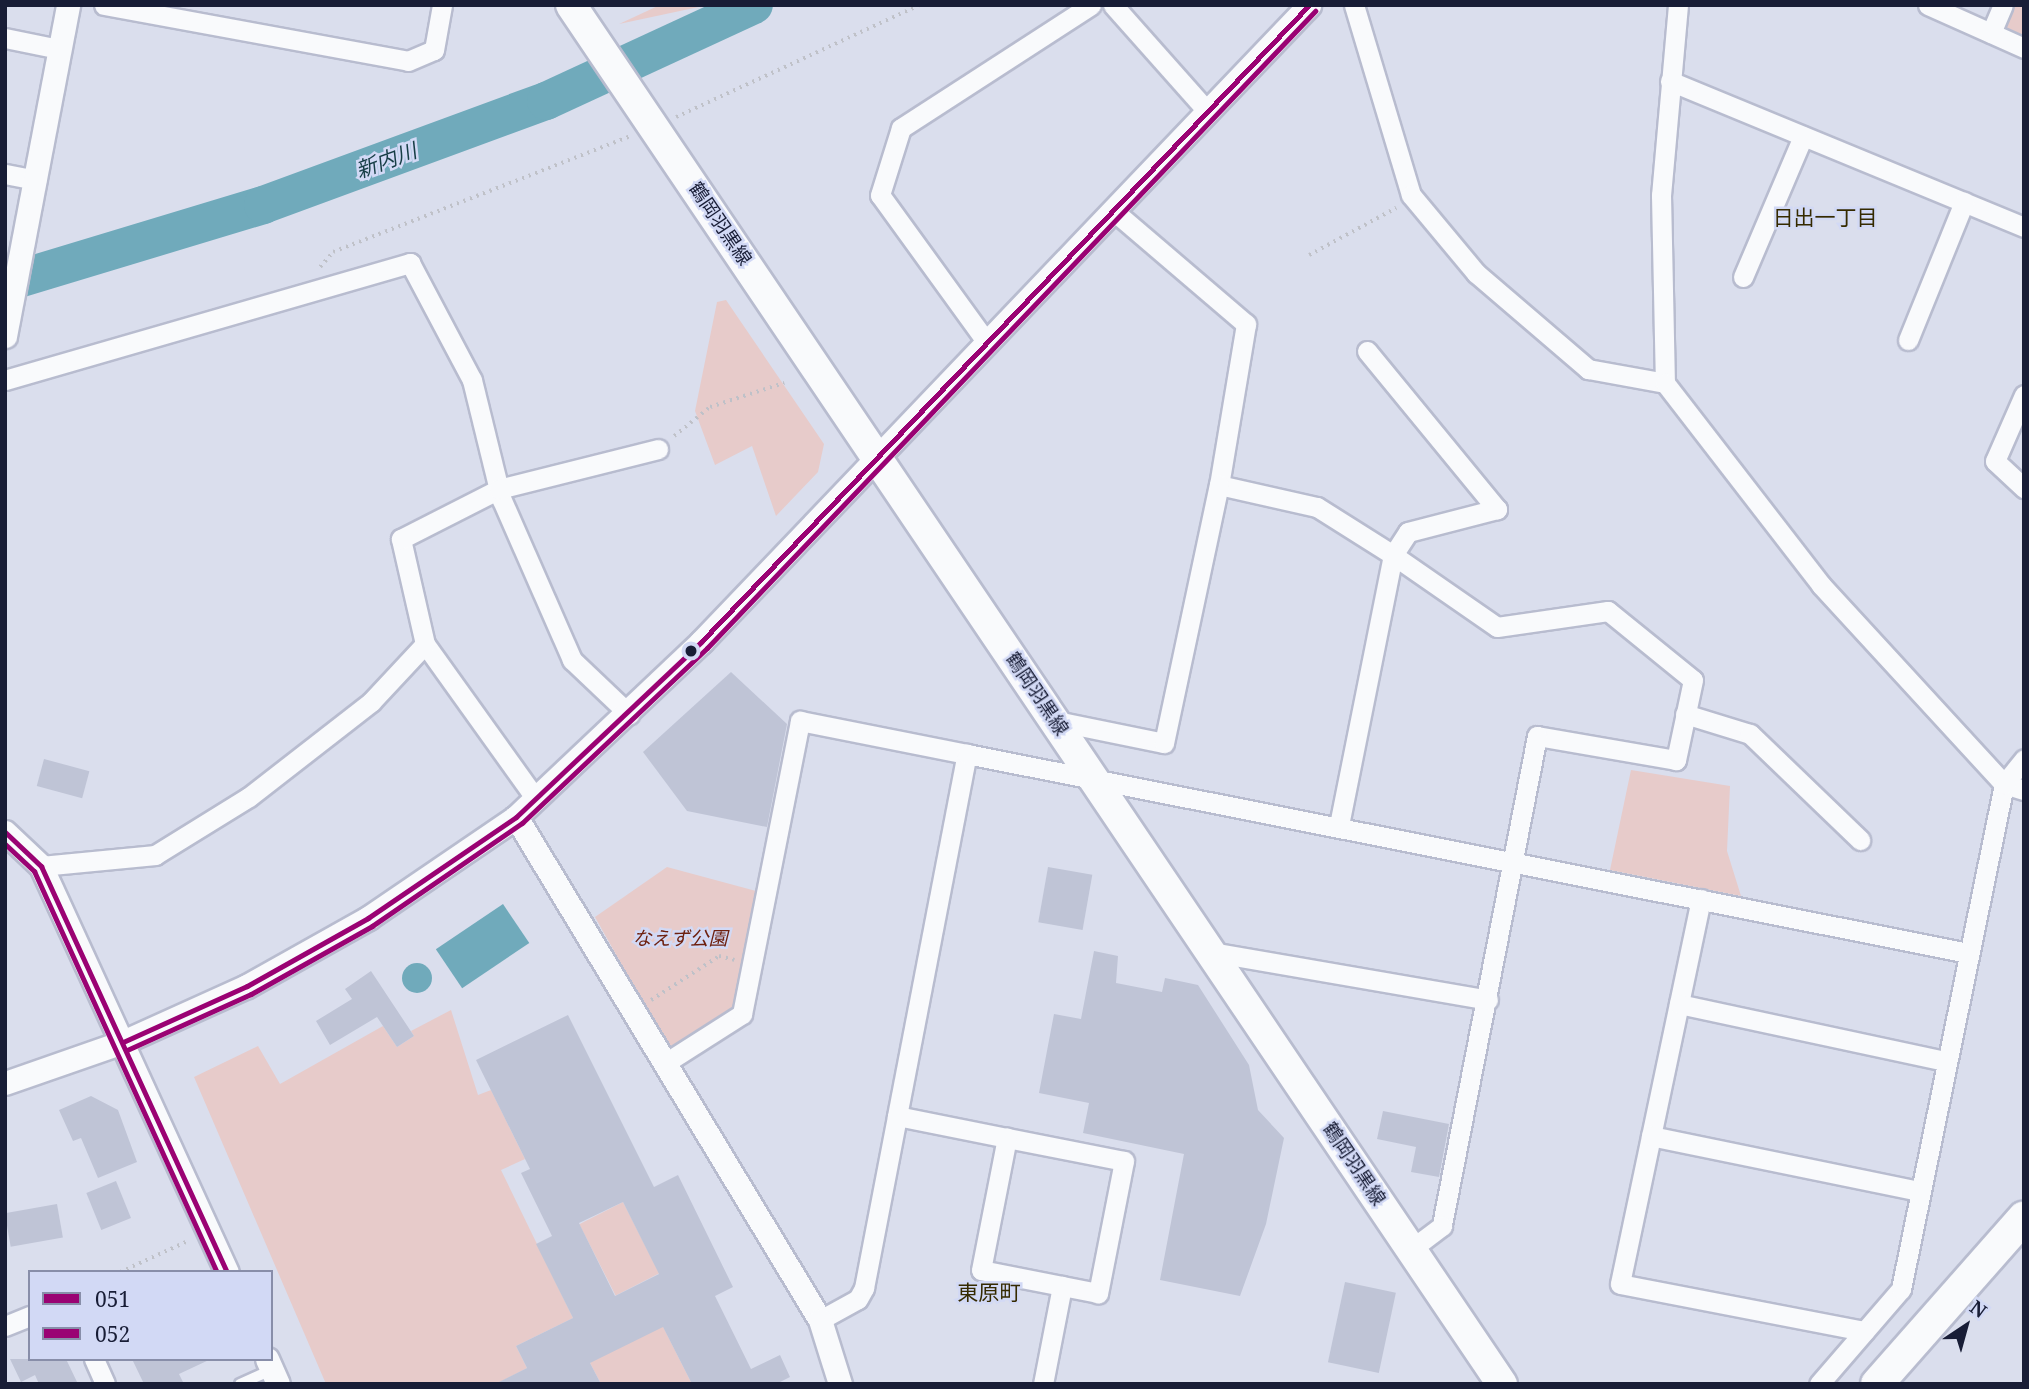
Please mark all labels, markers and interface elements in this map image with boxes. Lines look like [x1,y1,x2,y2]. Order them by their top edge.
water label: 新内川 [352,137,420,183]
street label: 鶴岡羽黒線 [684,178,756,270]
district label: 日出一丁目 [1773,204,1877,230]
unlabelled marker [684,644,698,658]
street label: 鶴岡羽黒線 [1001,648,1073,740]
park label: なえず公園 [633,928,727,950]
street label: 鶴岡羽黒線 [1318,1118,1390,1210]
legend [28,1270,273,1361]
district label: 東原町 [958,1279,1020,1305]
text: 051 [95,1285,130,1313]
north arrow [1931,1291,2001,1361]
text: N [1965,1294,1992,1324]
text: 052 [95,1320,130,1348]

